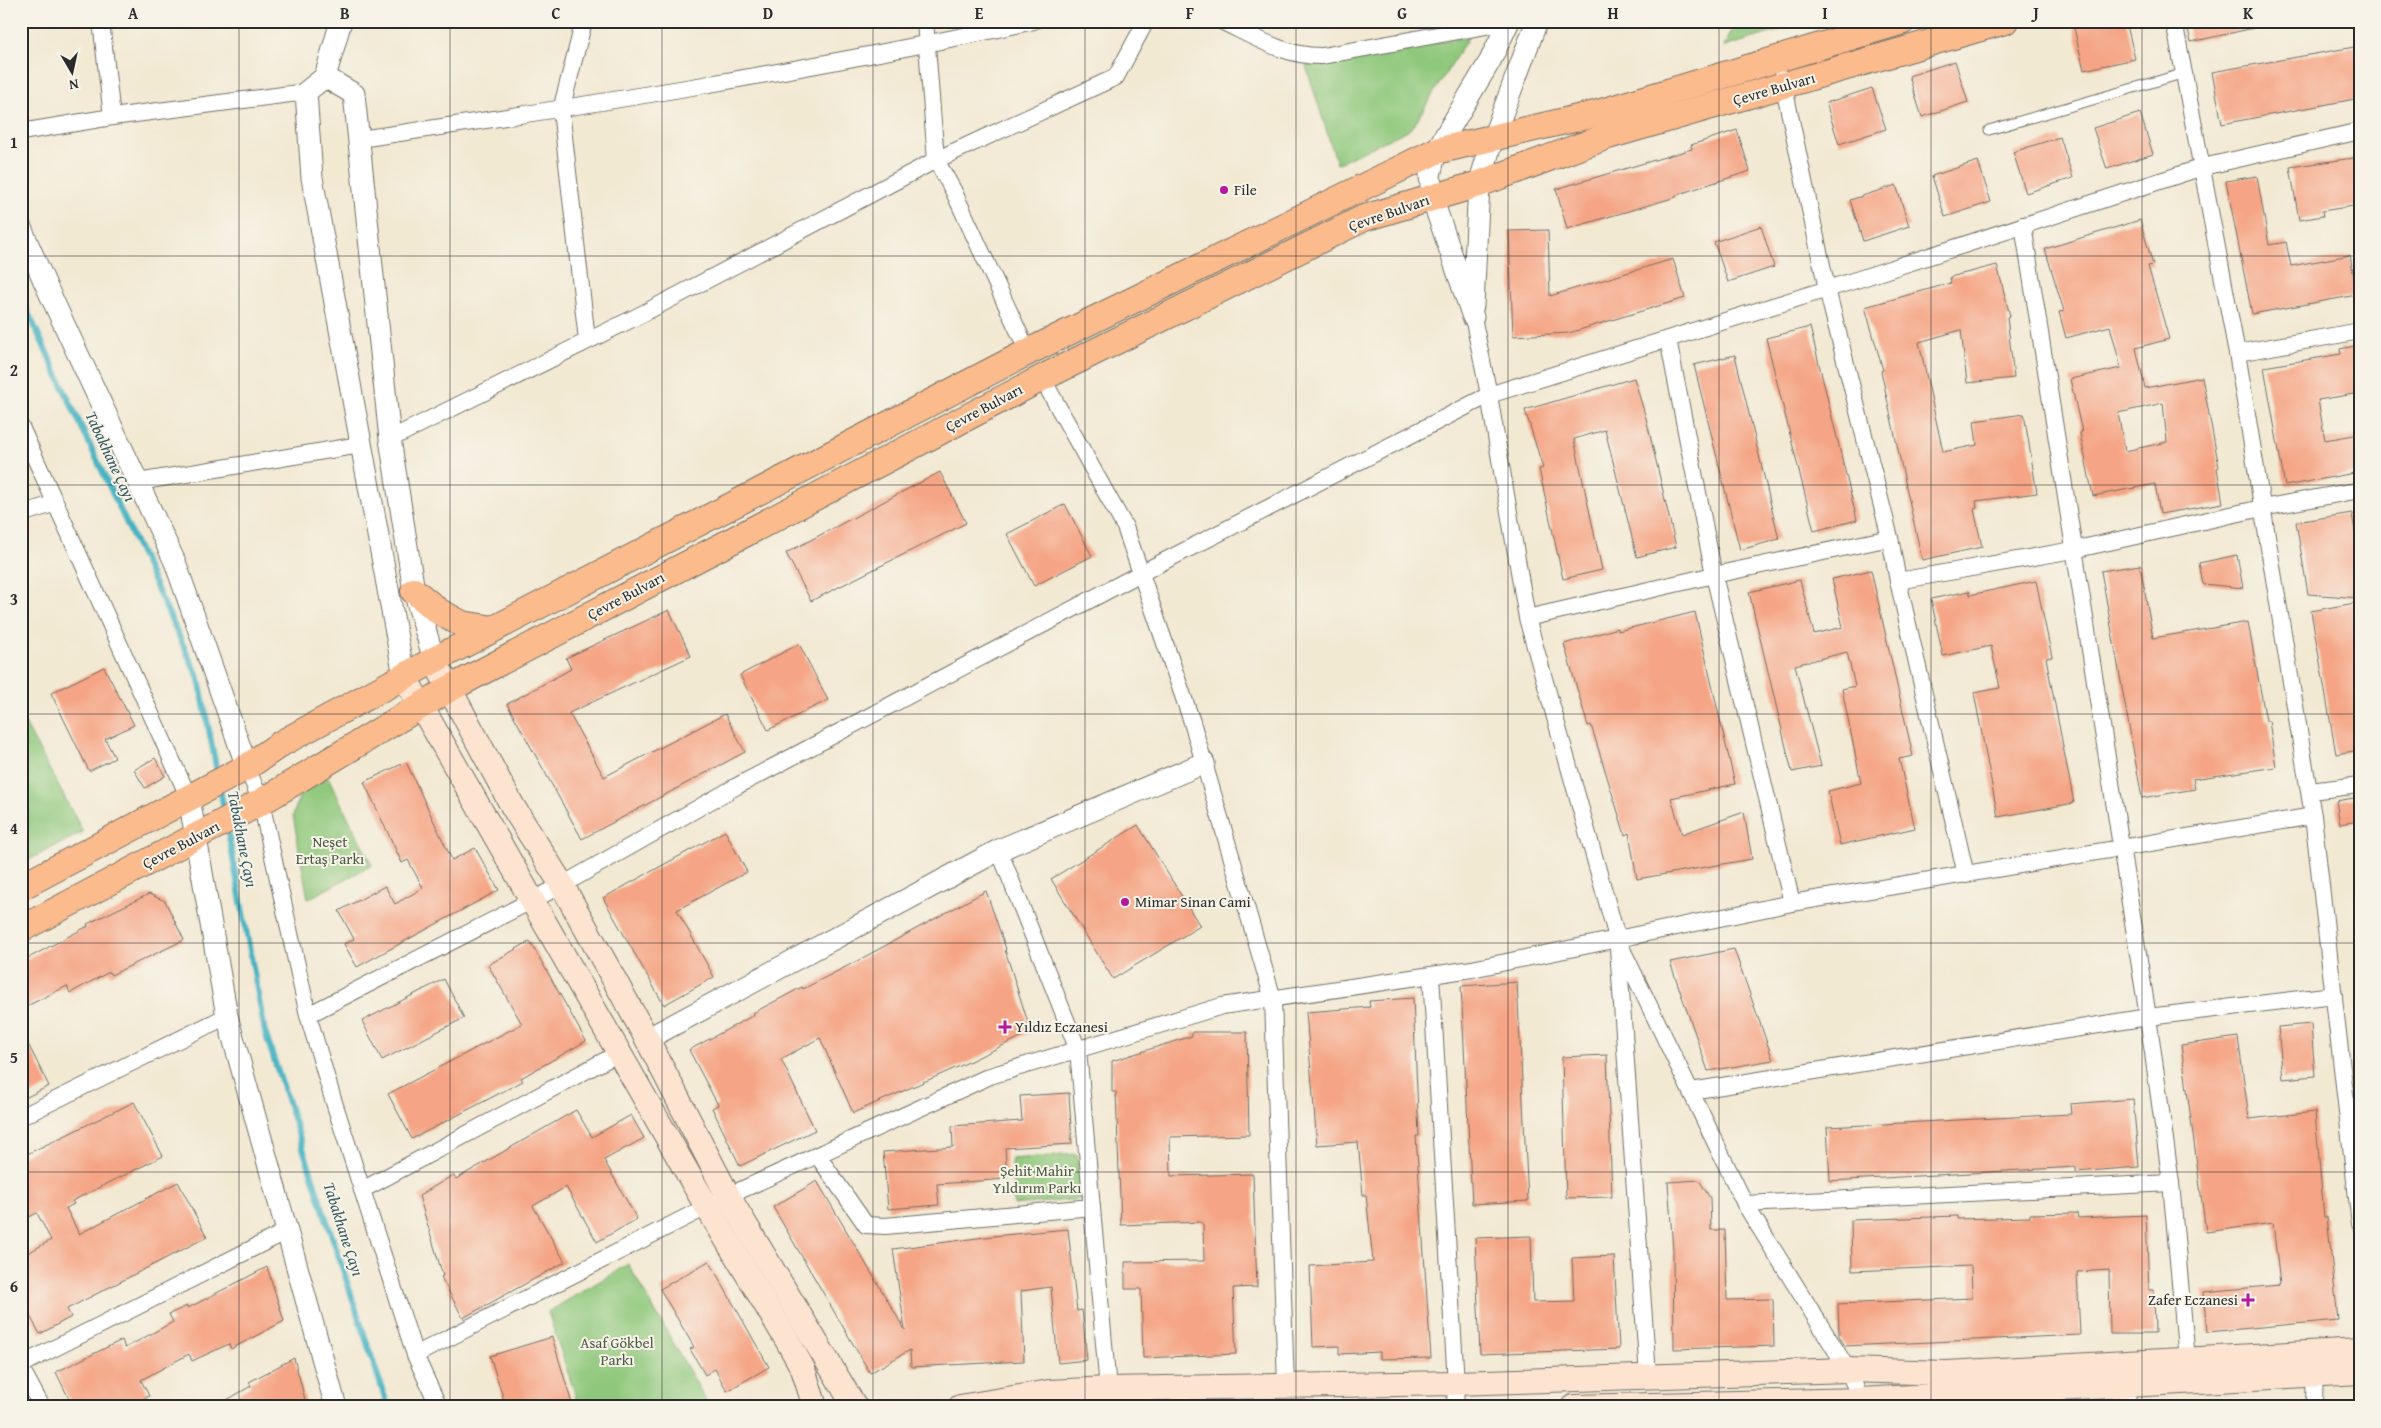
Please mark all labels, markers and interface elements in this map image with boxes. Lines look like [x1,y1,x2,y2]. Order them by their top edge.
text: A [128,1,139,25]
text: B [340,1,350,25]
text: C [551,1,561,25]
text: D [763,1,773,25]
text: E [975,1,984,25]
text: F [1186,1,1194,25]
text: G [1397,1,1407,25]
text: H [1607,1,1619,25]
text: I [1822,1,1828,25]
text: J [2030,1,2039,25]
text: K [2243,1,2254,25]
north arrow [48,48,98,98]
street label: Çevre Bulvarı [1730,67,1817,110]
text: N [67,74,80,96]
text: 1 [10,130,18,154]
place label: File [1234,179,1257,200]
marker: File [1218,184,1230,196]
street label: Çevre Bulvarı [1345,189,1432,236]
text: 2 [10,358,18,382]
street label: Çevre Bulvarı [942,378,1026,437]
water label: Tabakhane Çayı [80,407,142,505]
street label: Çevre Bulvarı [584,566,668,625]
text: 3 [10,587,18,611]
water label: Tabakhane Çayı [222,789,264,889]
street label: Çevre Bulvarı [139,815,223,874]
text: 4 [10,816,18,840]
park label: Neşet Ertaş Parkı [296,831,364,869]
place label: Mimar Sinan Cami [1135,891,1251,912]
marker: Mimar Sinan Cami [1119,896,1131,908]
place label: Yıldız Eczanesi [1015,1016,1108,1037]
marker: Yıldız Eczanesi [999,1021,1011,1033]
text: 5 [10,1045,18,1069]
park label: Şehit Mahir Yıldırım Parkı [993,1160,1081,1198]
water label: Tabakhane Çayı [318,1179,370,1279]
text: 6 [10,1274,18,1298]
place label: Zafer Eczanesi [2148,1289,2238,1310]
marker: Zafer Eczanesi [2242,1294,2254,1306]
park label: Asaf Gökbel Parkı [580,1332,654,1370]

